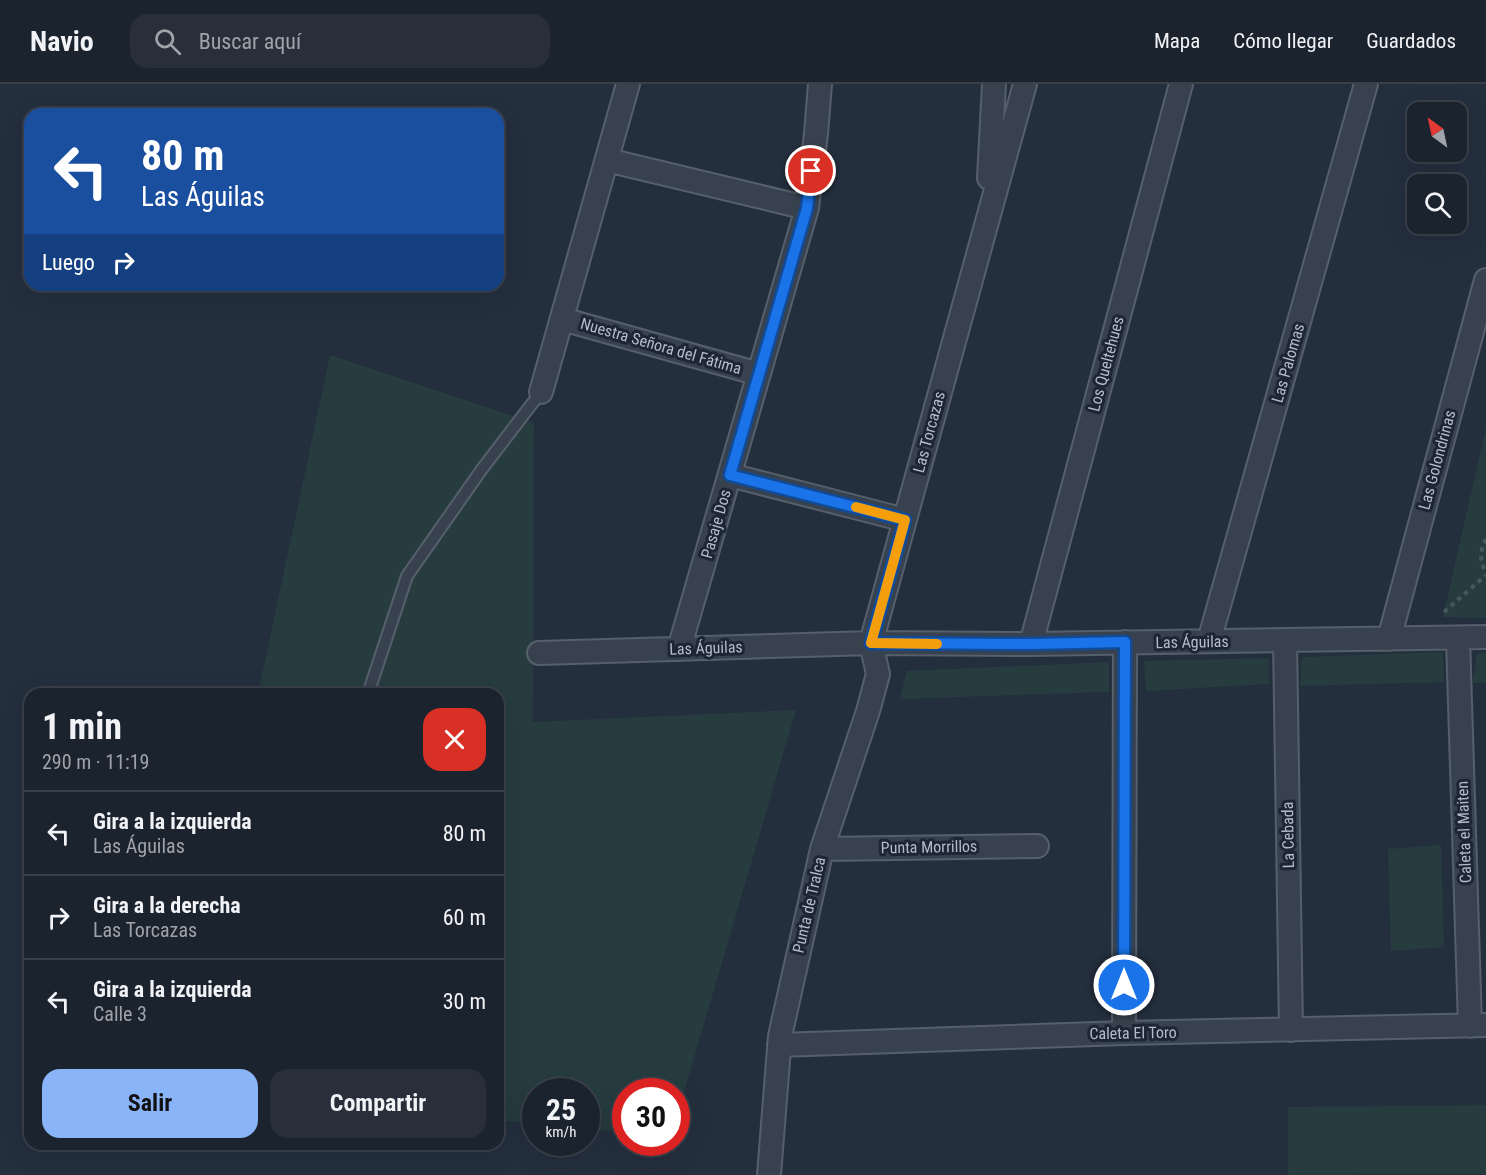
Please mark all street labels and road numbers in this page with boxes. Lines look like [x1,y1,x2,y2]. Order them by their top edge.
street label: Nuestra Señora del Fátima [578,314,744,378]
street label: Los Queltehues [1084,314,1128,414]
street label: Las Palomas [1268,321,1308,405]
street label: Las Torcazas [909,389,949,475]
street label: Las Golondrinas [1415,408,1459,512]
street label: Pasaje Dos [697,487,735,561]
street label: Las Águilas [1155,632,1229,652]
street label: Las Águilas [669,637,743,659]
street label: Caleta el Maiten [1453,781,1475,883]
street label: La Cebada [1278,802,1298,868]
street label: Punta Morrillos [881,837,977,857]
street label: Punta de Tralca [789,855,829,955]
street label: Caleta El Toro [1089,1023,1177,1043]

